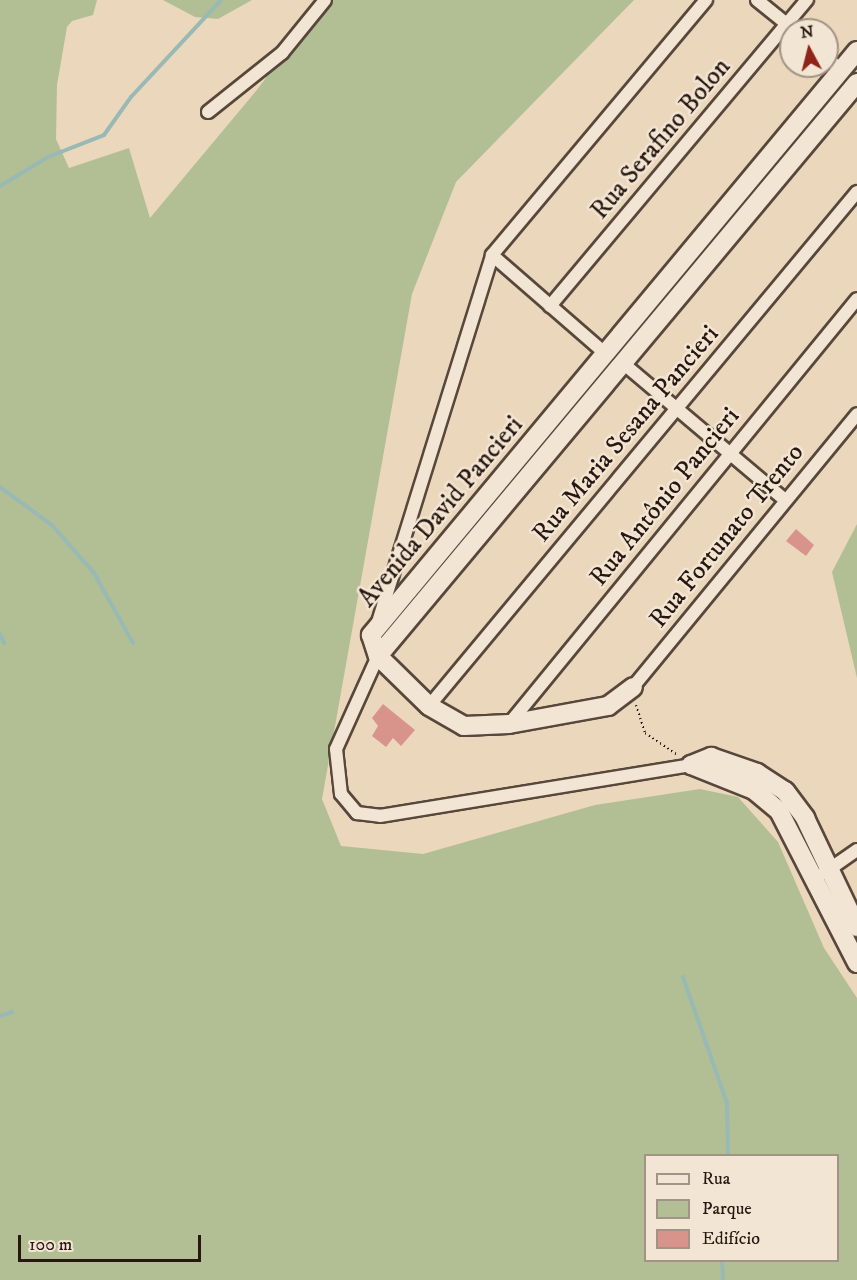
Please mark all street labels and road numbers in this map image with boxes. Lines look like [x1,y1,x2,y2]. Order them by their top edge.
street label: Rua Serafino Bolon [584,52,738,226]
street label: Rua Maria Sesana Pancieri [526,319,726,549]
street label: Rua Antônio Pancieri [583,401,747,593]
street label: Avenida David Pancieri [352,410,530,614]
street label: Rua Fortunato Trento [643,438,811,634]

